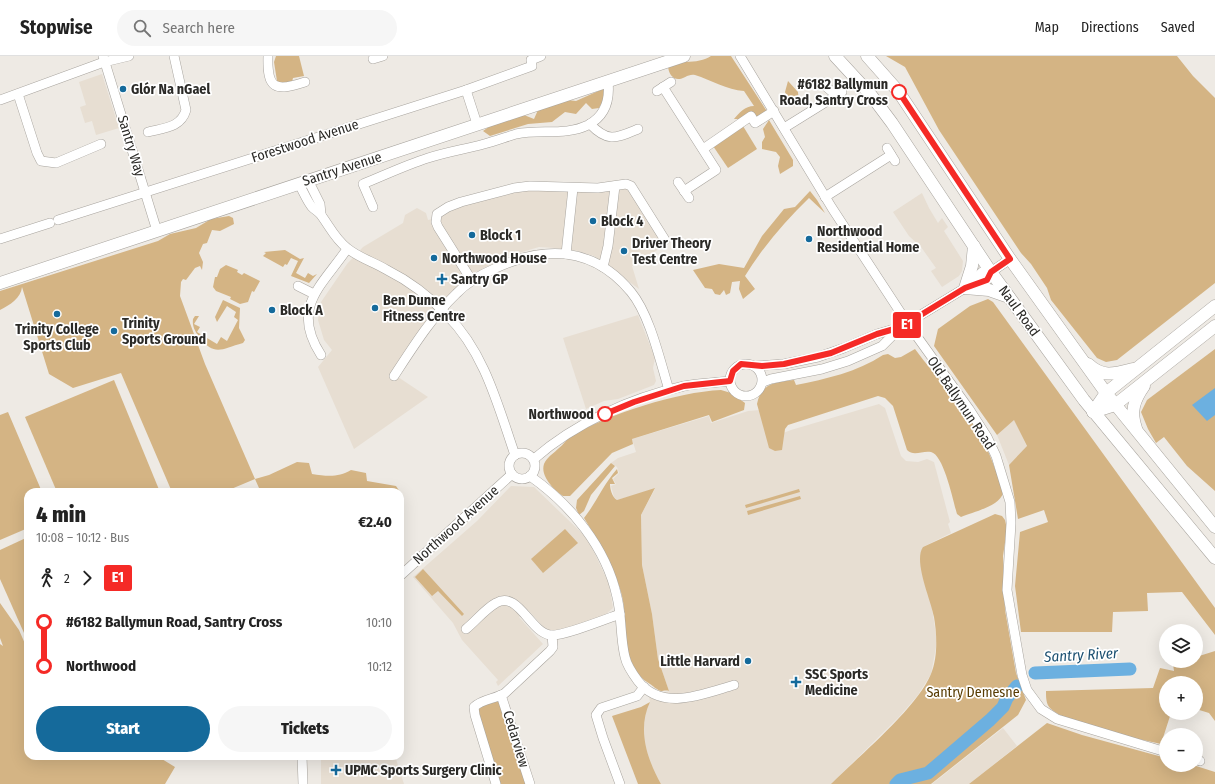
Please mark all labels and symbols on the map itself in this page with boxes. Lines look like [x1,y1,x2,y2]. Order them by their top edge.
place label: #6182 Ballymun Road, Santry Cross [780,76,888,109]
place label: Glór Na nGael [131,81,210,98]
marker: Glór Na nGael [118,84,128,94]
marker: #6182 Ballymun Road, Santry Cross [891,84,907,100]
street label: Santry Way [114,113,149,179]
street label: Forestwood Avenue [249,116,361,166]
street label: Santry Avenue [300,148,384,190]
place label: Block 4 [601,213,643,230]
marker: Block 4 [588,216,598,226]
place label: Northwood Residential Home [817,223,919,256]
place label: Block 1 [480,227,521,244]
marker: Block 1 [467,230,477,240]
marker: Northwood Residential Home [804,234,814,244]
place label: Driver Theory Test Centre [632,235,712,268]
marker: Driver Theory Test Centre [619,246,629,256]
place label: Northwood House [442,250,547,267]
marker: Northwood House [429,253,439,263]
place label: Santry GP [451,271,508,288]
marker: Santry GP [436,273,448,285]
street label: Naul Road [995,282,1043,340]
place label: Ben Dunne Fitness Centre [383,292,465,325]
place label: Block A [280,302,323,319]
marker: Ben Dunne Fitness Centre [370,303,380,313]
marker: Block A [267,305,277,315]
marker: Trinity College Sports Club [52,309,62,319]
line badge: E1 [889,312,925,338]
place label: Trinity Sports Ground [122,315,206,348]
place label: Trinity College Sports Club [15,321,99,354]
marker: Trinity Sports Ground [109,326,119,336]
street label: Old Ballymun Road [924,353,998,453]
place label: Northwood [529,406,594,423]
marker: Northwood [597,406,613,422]
street label: Northwood Avenue [410,482,502,568]
water label: Santry River [1043,644,1119,666]
place label: Little Harvard [660,653,740,670]
marker: Little Harvard [743,656,753,666]
place label: SSC Sports Medicine [805,666,868,699]
marker: SSC Sports Medicine [790,676,802,688]
park label: Santry Demesne [926,684,1020,701]
street label: Cedarview [499,708,533,770]
place label: UPMC Sports Surgery Clinic [345,762,503,779]
marker: UPMC Sports Surgery Clinic [330,764,342,776]

